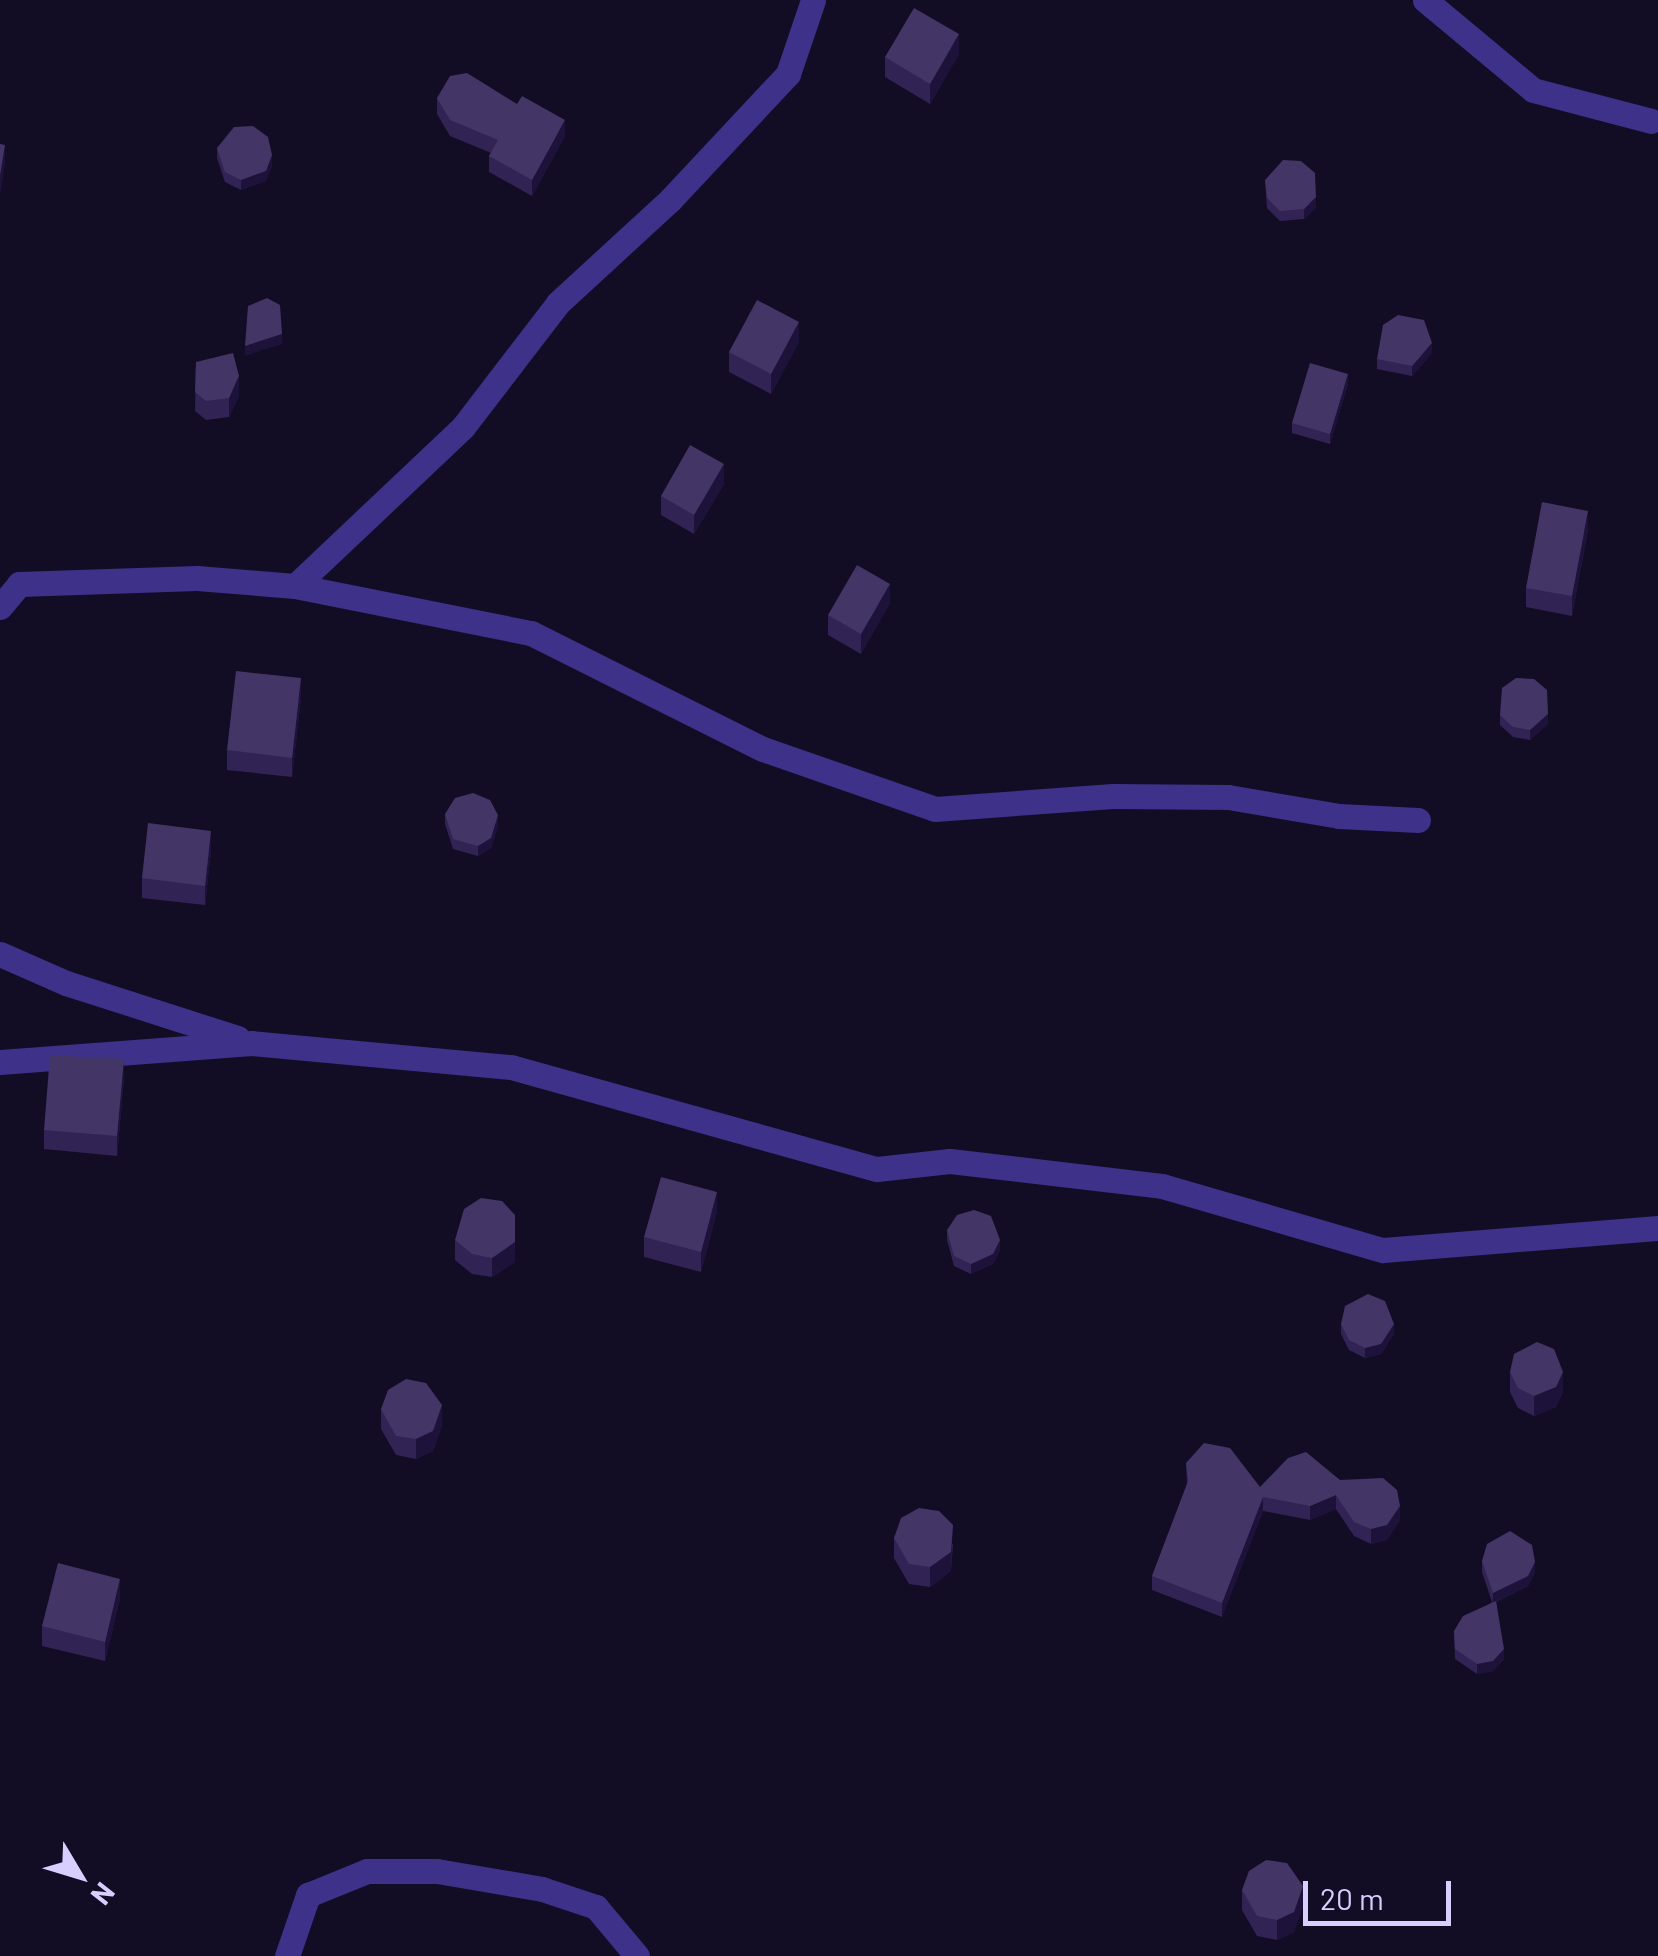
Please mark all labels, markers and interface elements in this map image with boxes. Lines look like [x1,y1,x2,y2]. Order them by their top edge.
north arrow [30,1826,130,1926]
scale bar [1308,1861,1456,1923]
text: N [85,1877,123,1912]
text: 20 m [1320,1880,1384,1916]

